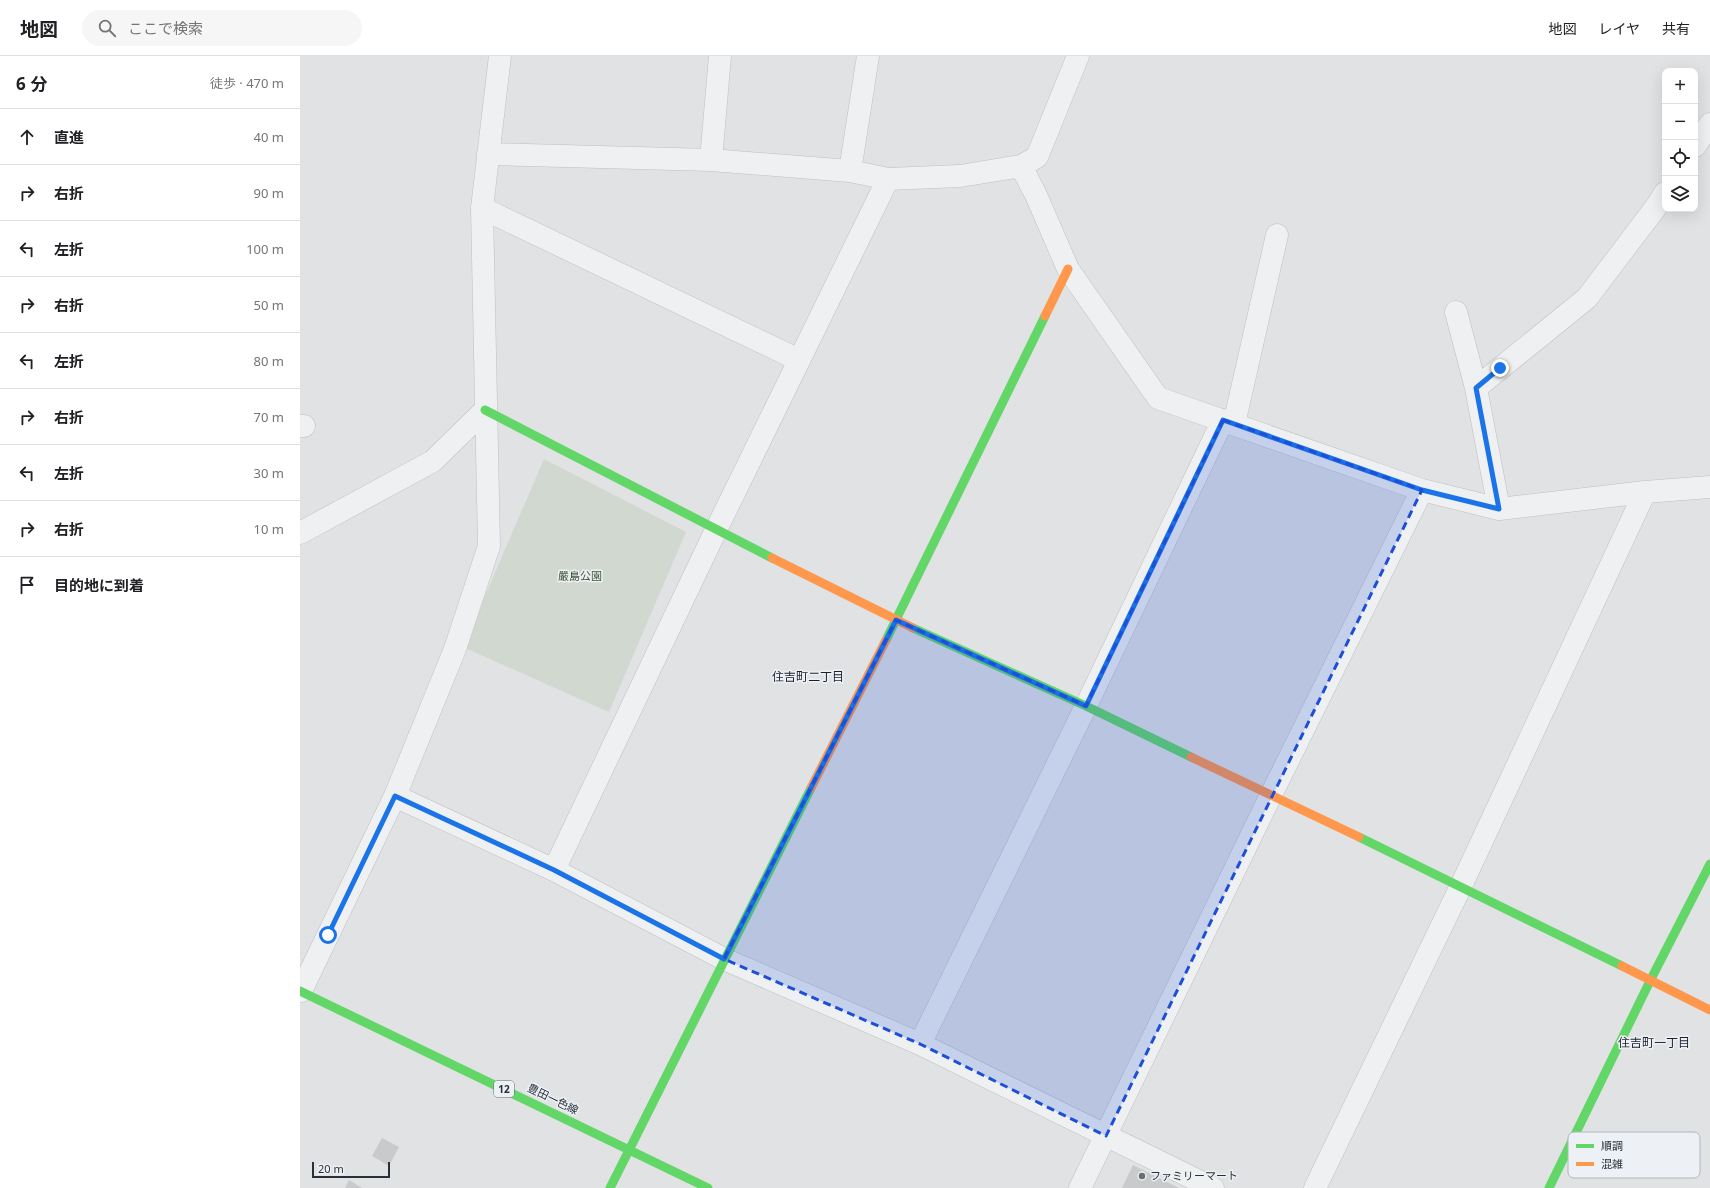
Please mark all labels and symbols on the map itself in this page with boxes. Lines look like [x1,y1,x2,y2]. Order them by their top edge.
route end [1491,359,1509,377]
park label: 嚴島公園 [558,568,602,583]
district label: 住吉町二丁目 [772,668,844,685]
route start [319,926,337,944]
district label: 住吉町一丁目 [1618,1034,1690,1051]
street label: 豊田一色線 [525,1080,581,1117]
road number: 12 [494,1081,514,1097]
legend [1568,1132,1700,1178]
text: 順調 [1601,1138,1623,1153]
text: 混雑 [1601,1156,1623,1171]
scale bar [312,1160,390,1179]
place label: ファミリーマート [1150,1168,1238,1183]
marker: ファミリーマート [1137,1171,1147,1181]

